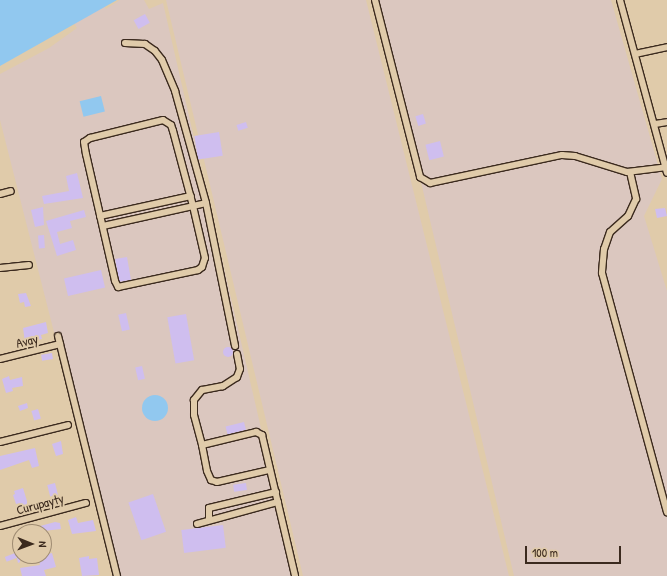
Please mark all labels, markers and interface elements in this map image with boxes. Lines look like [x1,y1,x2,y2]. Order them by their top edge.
street label: Avay [14,331,40,351]
street label: Curupayty [14,490,66,518]
north arrow [12,524,52,564]
scale bar [527,538,623,564]
text: N [36,541,50,547]
text: 100 m [532,544,558,561]

